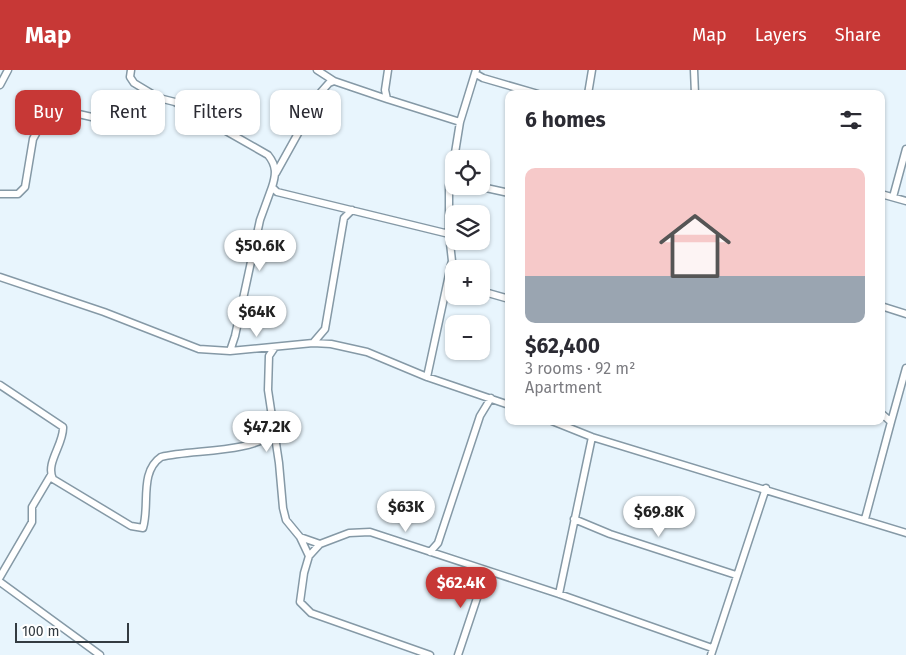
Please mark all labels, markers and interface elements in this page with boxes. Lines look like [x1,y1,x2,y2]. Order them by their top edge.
text: Map [25,21,71,49]
text: Map [692,24,727,46]
text: Layers [755,24,807,46]
text: Share [835,24,881,46]
chip: Buy [15,90,81,135]
chip: Rent [91,90,165,135]
chip: Filters [175,90,260,135]
chip: New [270,90,341,135]
icon: filters [837,106,865,134]
text: 6 homes [525,107,606,133]
map controls [445,150,490,360]
button: locate [445,150,490,195]
icon: home [650,201,740,291]
button: layers [445,205,490,250]
pin: $50.6K [219,230,301,272]
text: $50.6K [235,236,285,255]
button: + [445,260,490,305]
pin: $64K [227,296,287,338]
text: $64K [239,302,275,321]
button: − [445,315,490,360]
text: $62,400 [525,333,600,359]
text: 3 rooms · 92 m² [525,359,635,378]
text: Apartment [525,378,602,397]
pin: $47.2K [226,410,308,453]
text: $47.2K [243,417,291,436]
pin: $63K [376,490,436,533]
pin: $69.8K [618,496,700,538]
text: $63K [388,497,424,516]
text: $69.8K [634,502,684,521]
pin: $62.4K [420,566,502,609]
text: $62.4K [437,573,485,592]
scale bar [15,620,129,643]
text: 100 m [22,623,59,640]

